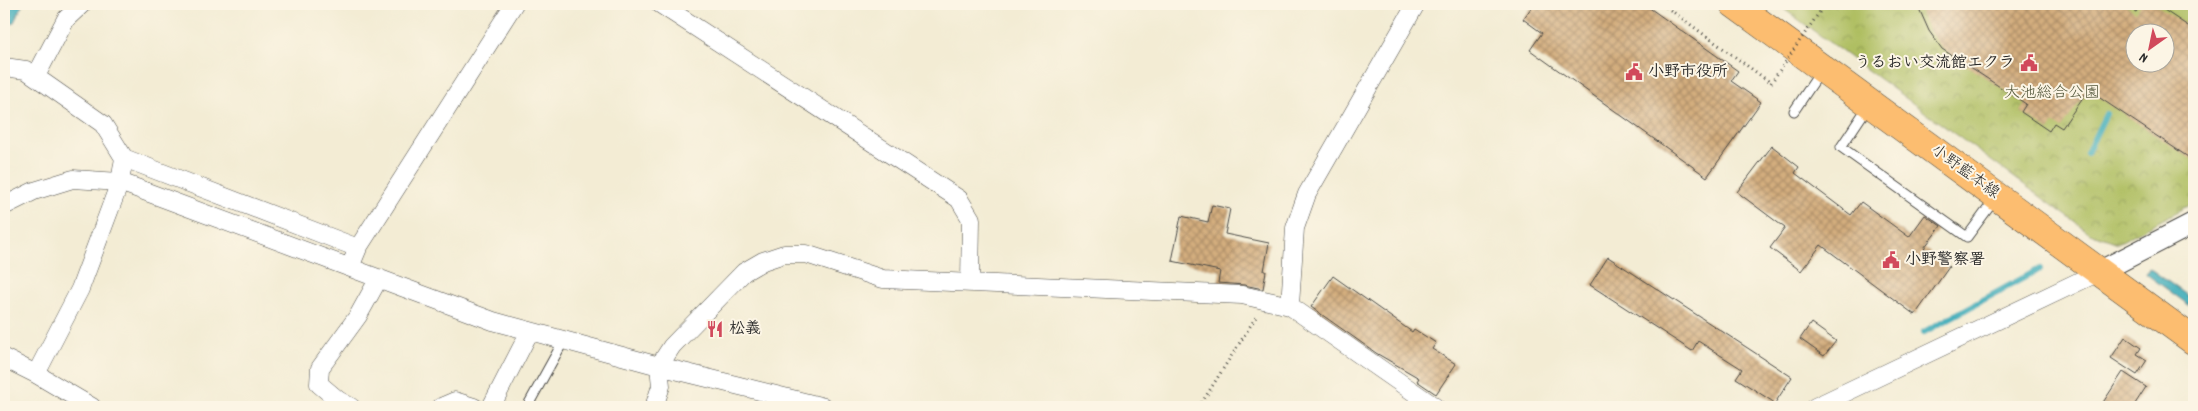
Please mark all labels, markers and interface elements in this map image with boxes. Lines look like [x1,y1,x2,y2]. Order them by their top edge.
north arrow [2126,22,2176,72]
text: N [2136,47,2152,67]
place label: うるおい交流館エクラ [1855,52,2015,75]
public building icon: うるおい交流館エクラ [2019,53,2039,73]
place label: 小野市役所 [1648,61,1728,84]
public building icon: 小野市役所 [1624,62,1644,82]
park label: 大池総合公園 [2004,82,2100,105]
street label: 小野藍本線 [1926,139,2004,205]
place label: 小野警察署 [1905,249,1985,272]
public building icon: 小野警察署 [1881,250,1901,270]
place label: 松義 [729,318,761,341]
restaurant icon: 松義 [705,319,725,339]

